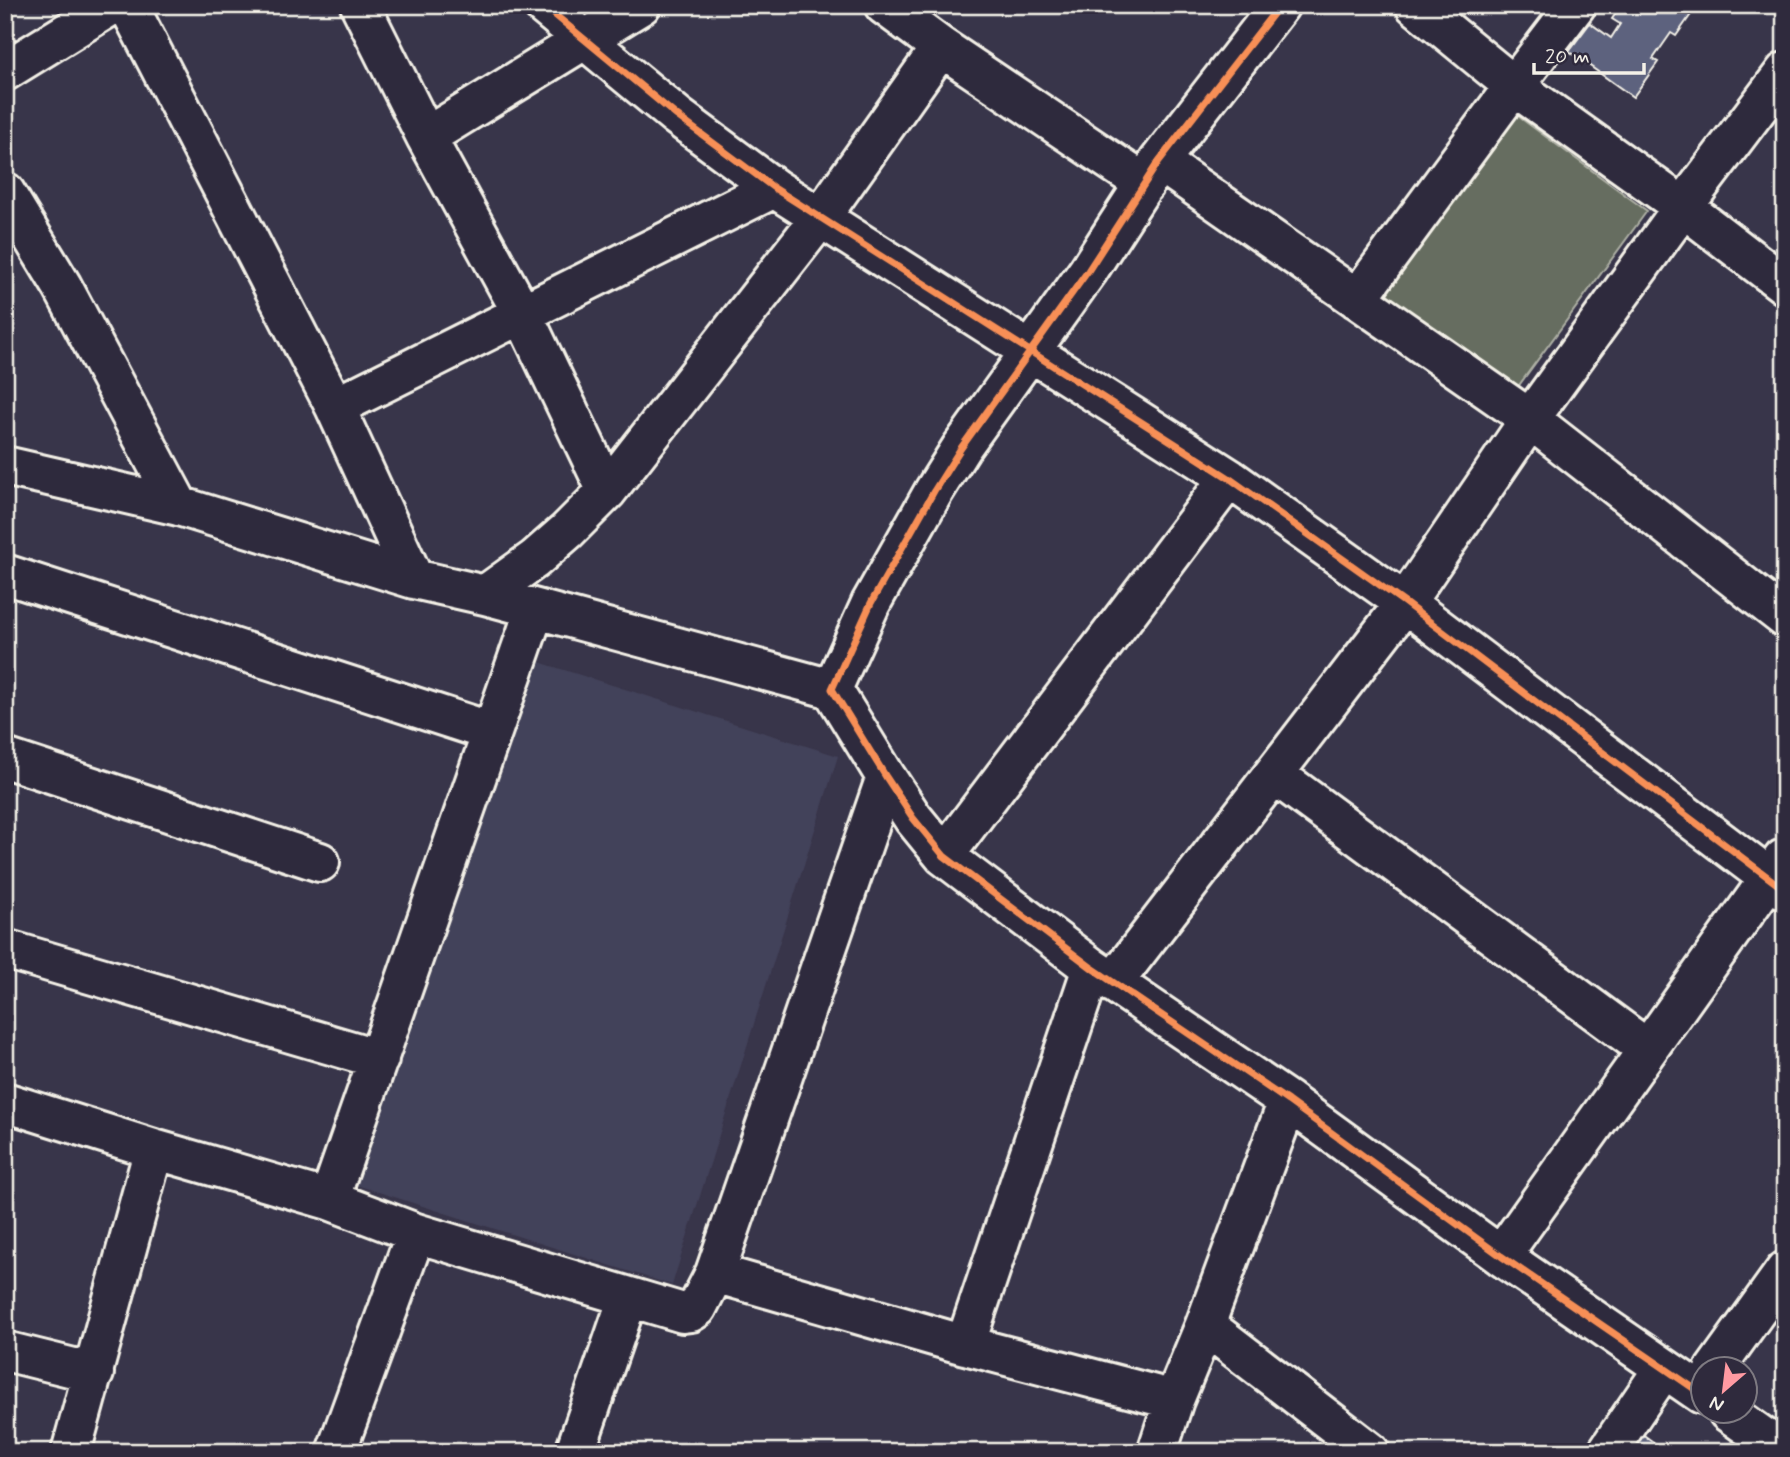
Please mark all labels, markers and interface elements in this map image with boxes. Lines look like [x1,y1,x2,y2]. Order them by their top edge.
scale bar [1534,32,1645,76]
text: 20 m [1545,43,1590,71]
north arrow [1688,1356,1758,1426]
text: N [1705,1390,1728,1418]

